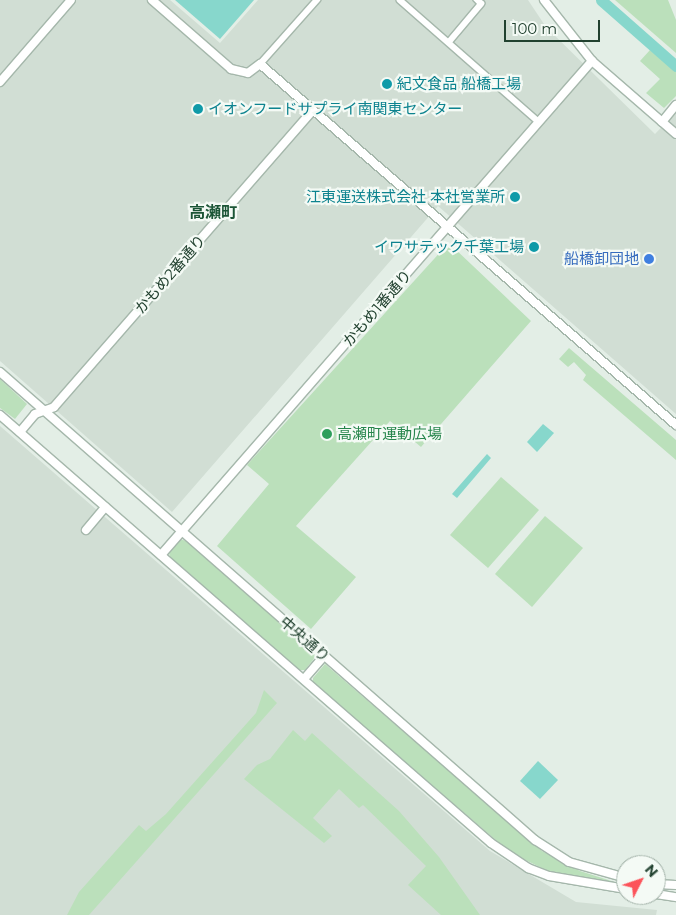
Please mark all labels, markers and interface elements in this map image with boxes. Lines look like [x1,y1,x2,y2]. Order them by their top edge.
scale bar [506,10,602,42]
text: 100 m [512,19,557,38]
place label: 紀文食品 船橋工場 [397,75,521,93]
marker: 紀文食品 船橋工場 [381,78,393,90]
place label: イオンフードサプライ南関東センター [208,100,463,118]
marker: イオンフードサプライ南関東センター [192,103,204,115]
place label: 江東運送株式会社 本社営業所 [306,188,505,206]
marker: 江東運送株式会社 本社営業所 [509,191,521,203]
district label: 高瀬町 [189,203,237,223]
street label: かもめ2番通り [131,231,209,317]
place label: イワサテック千葉工場 [374,238,524,256]
marker: イワサテック千葉工場 [528,241,540,253]
place label: 船橋卸団地 [564,250,639,268]
marker: 船橋卸団地 [643,253,655,265]
street label: かもめ1番通り [339,266,415,350]
place label: 高瀬町運動広場 [337,425,442,443]
marker: 高瀬町運動広場 [321,428,333,440]
street label: 中央通り [276,613,334,665]
north arrow [616,855,666,905]
text: N [641,861,662,881]

